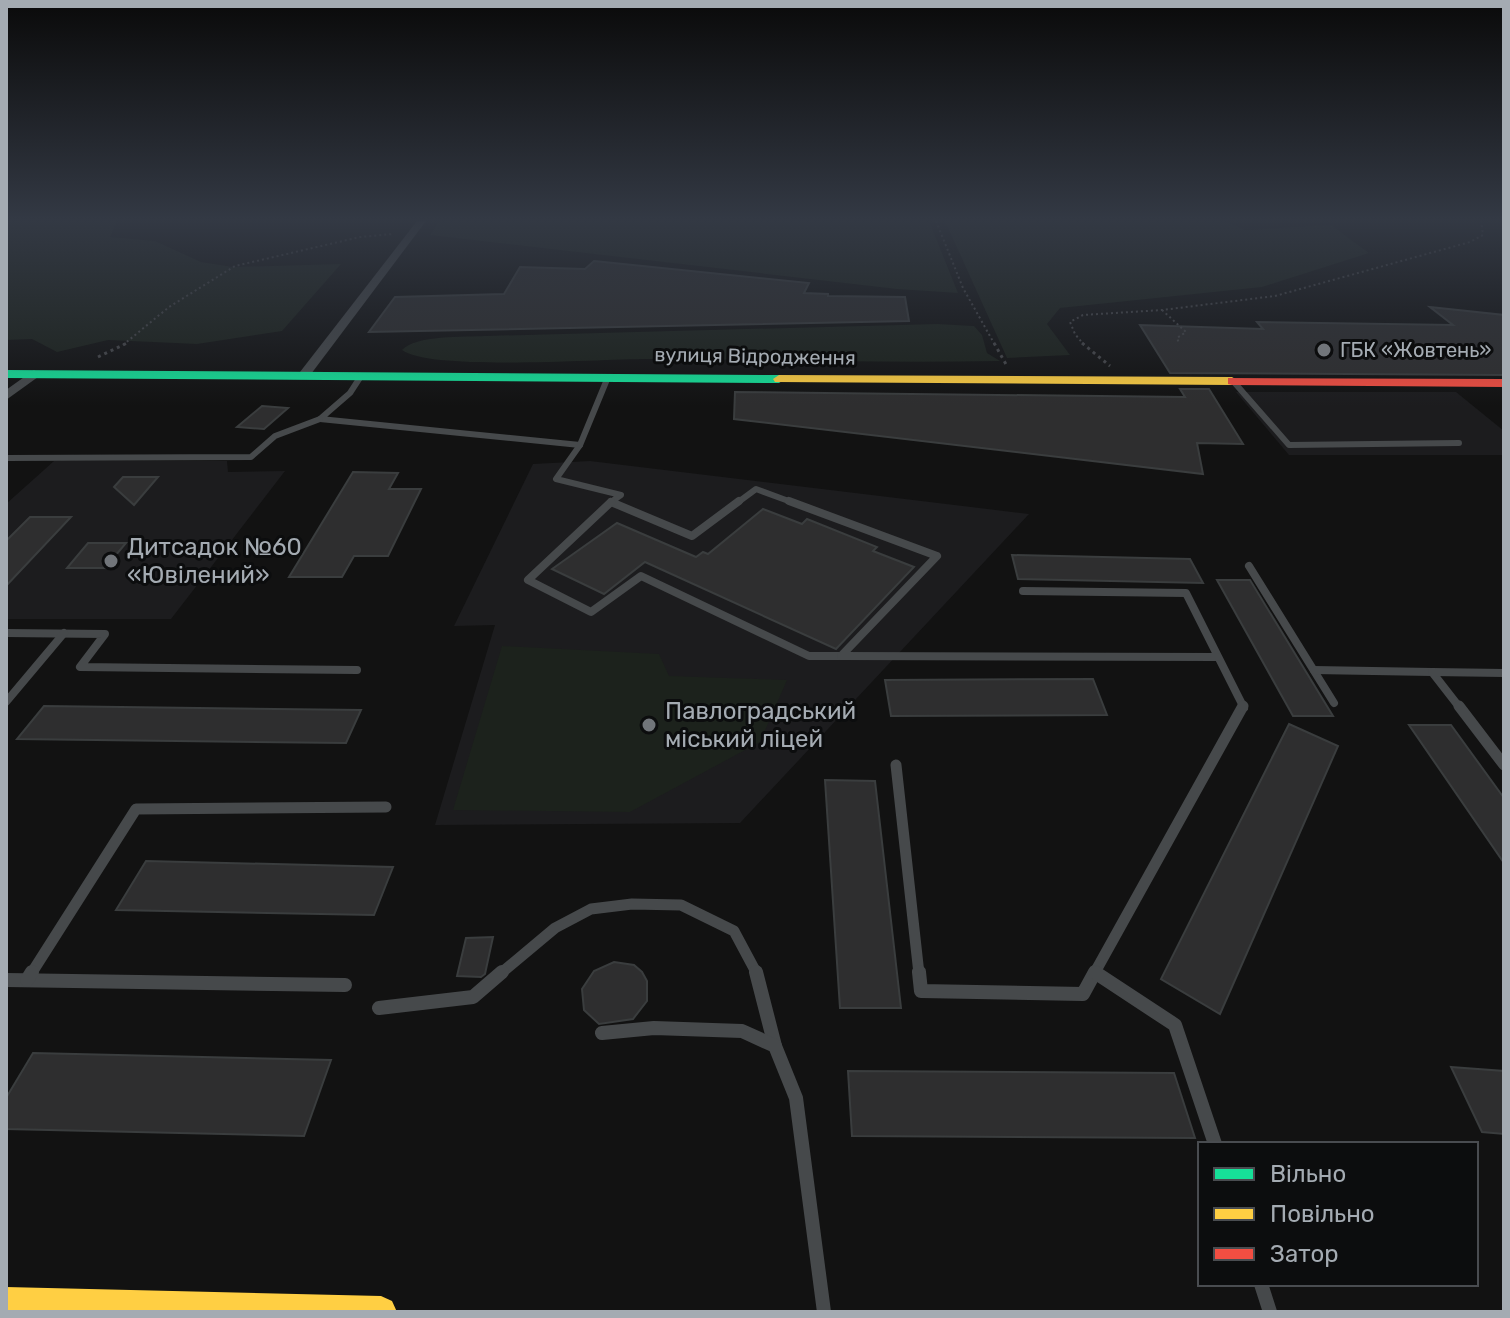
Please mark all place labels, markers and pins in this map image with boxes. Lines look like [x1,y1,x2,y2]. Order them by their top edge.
place label: ГБК «Жовтень» [1340,338,1491,362]
marker: ГБК «Жовтень» [1315,341,1333,359]
place label: Дитсадок №60 «Ювілений» [127,533,302,589]
marker: Дитсадок №60 «Ювілений» [102,552,120,570]
place label: Павлоградський міський ліцей [665,697,856,753]
marker: Павлоградський міський ліцей [640,716,658,734]

